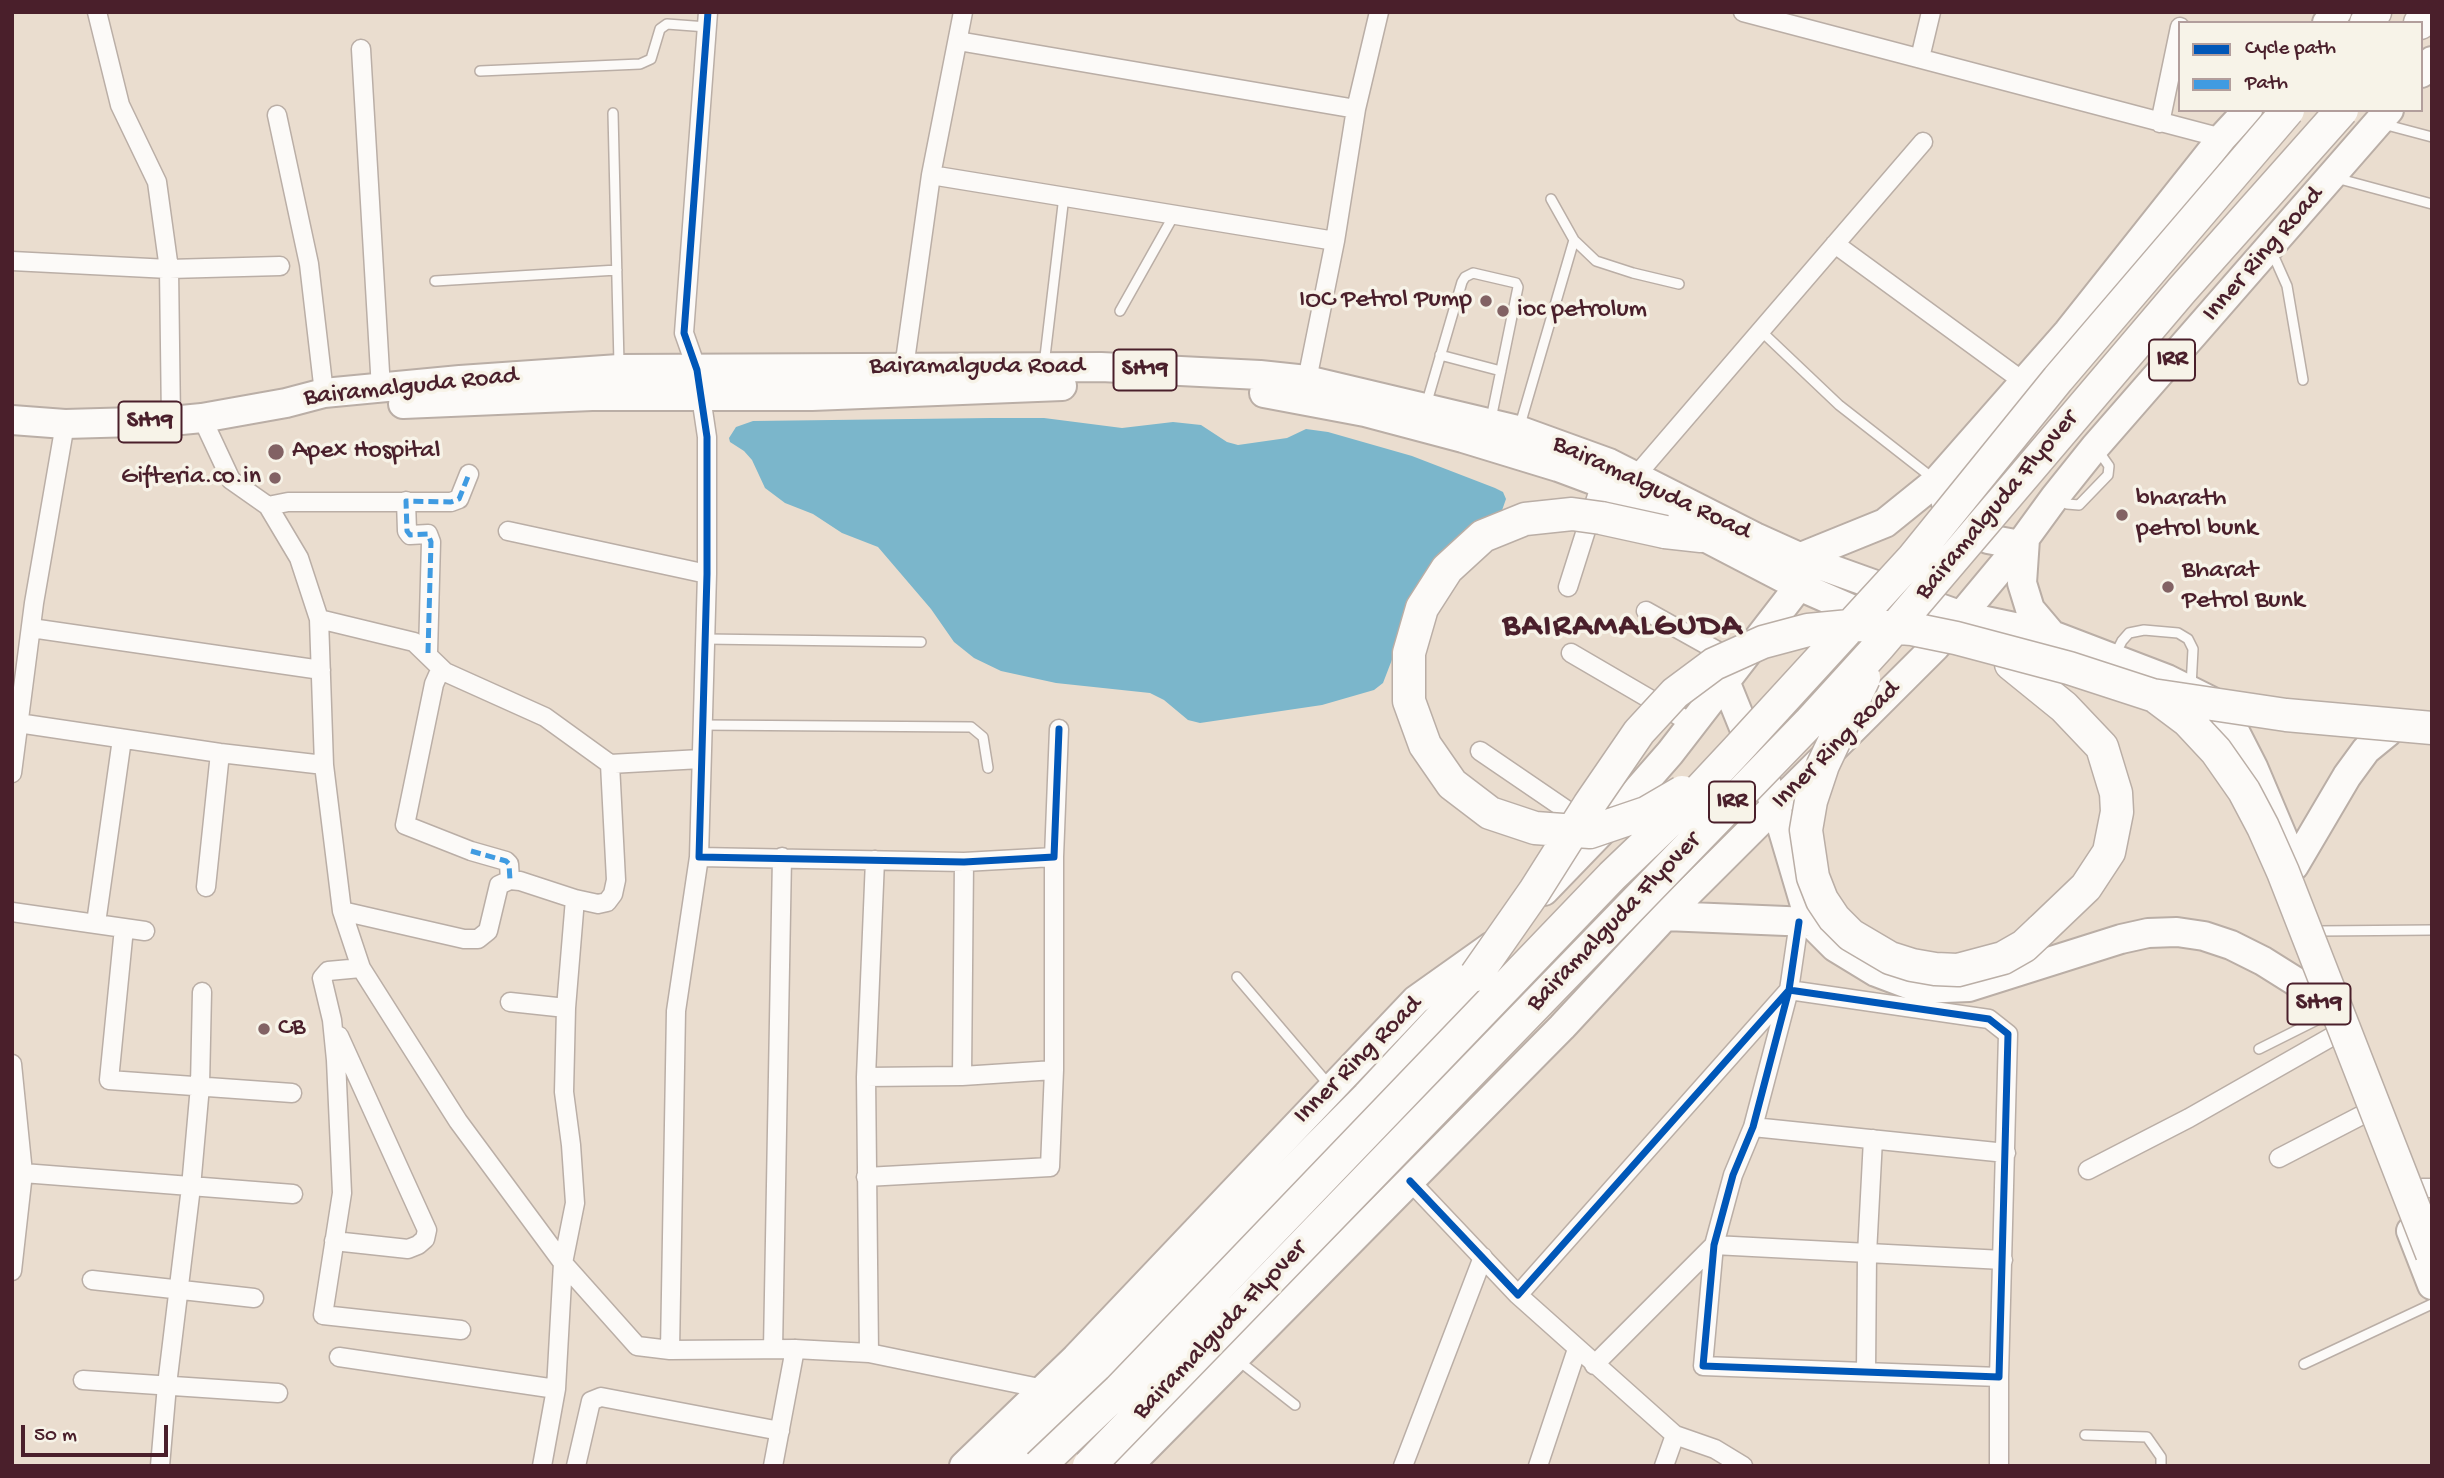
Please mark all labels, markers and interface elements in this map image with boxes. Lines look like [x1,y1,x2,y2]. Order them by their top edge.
legend [2178,21,2423,112]
text: Cycle path [2245,37,2336,62]
text: Path [2245,72,2288,97]
street label: Inner Ring Road [2197,181,2331,329]
place label: IOC Petrol Pump [1299,285,1472,317]
marker: IOC Petrol Pump [1478,293,1494,309]
place label: ioc petrolum [1517,295,1647,327]
marker: ioc petrolum [1495,303,1511,319]
road number: IRR [2149,340,2195,380]
road number: SH19 [1114,349,1176,390]
street label: Bairamalguda Road [869,352,1085,384]
street label: Bairamalguda Road [302,361,520,415]
road number: SH19 [118,402,182,442]
street label: Bairamalguda Flyover [1910,405,2086,607]
street label: Bairamalguda Road [1547,429,1755,549]
place label: Apex Hospital [292,436,440,468]
marker: Apex Hospital [266,442,286,462]
place label: Gifteria.co.in [121,462,261,494]
marker: Gifteria.co.in [267,470,283,486]
place label: bharath petrol bunk [2136,484,2257,546]
marker: bharath petrol bunk [2114,507,2130,523]
place label: Bharat Petrol Bunk [2182,556,2304,618]
marker: Bharat Petrol Bunk [2160,579,2176,595]
district label: BAIRAMALGUDA [1504,608,1742,648]
street label: Inner Ring Road [1766,675,1908,817]
road number: IRR [1709,782,1755,822]
street label: Bairamalguda Flyover [1521,827,1709,1019]
road number: SH19 [2288,984,2350,1024]
street label: Inner Ring Road [1288,990,1430,1132]
place label: CB [278,1013,305,1045]
marker: CB [256,1021,272,1037]
street label: Bairamalguda Flyover [1127,1235,1315,1427]
scale bar [24,1412,172,1456]
text: 50 m [34,1424,77,1449]

